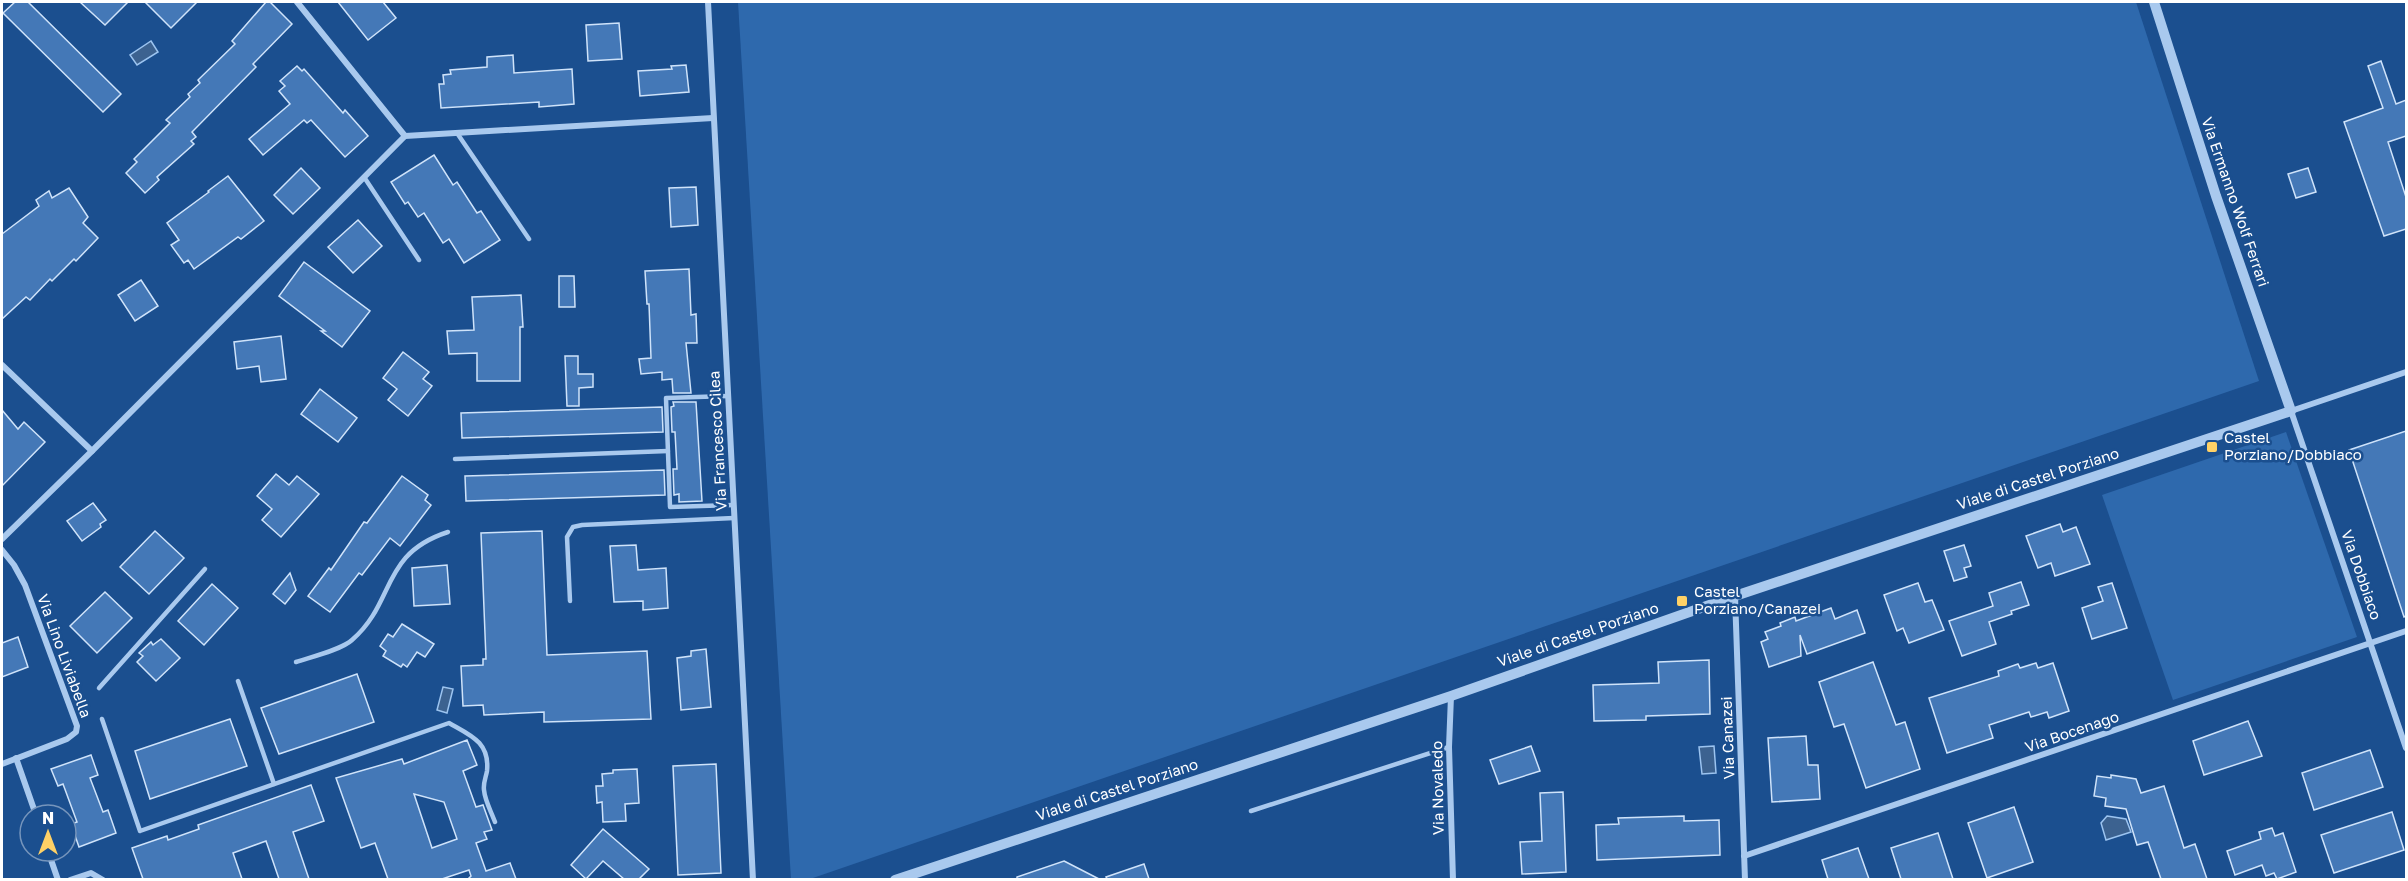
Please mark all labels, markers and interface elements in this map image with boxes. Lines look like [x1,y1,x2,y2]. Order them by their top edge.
street label: Via Ermanno Wolf Ferrari [2198,115,2273,289]
street label: Via Francesco Cilea [704,370,730,512]
place label: Castel Porziano/Dobbiaco [2224,428,2362,463]
marker: Castel Porziano/Dobbiaco [2205,440,2219,454]
street label: Viale di Castel Porziano [1954,443,2121,513]
street label: Via Dobbiaco [2338,527,2386,622]
place label: Castel Porziano/Canazei [1694,582,1821,617]
street label: Via Lino Liviabella [34,591,96,720]
marker: Castel Porziano/Canazei [1675,594,1689,608]
street label: Viale di Castel Porziano [1495,598,1661,670]
street label: Via Canazei [1717,696,1737,780]
street label: Via Bocenago [2022,707,2121,756]
street label: Via Novaledo [1427,741,1447,835]
street label: Viale di Castel Porziano [1033,754,1200,824]
north arrow [18,803,78,863]
text: N [42,808,54,828]

